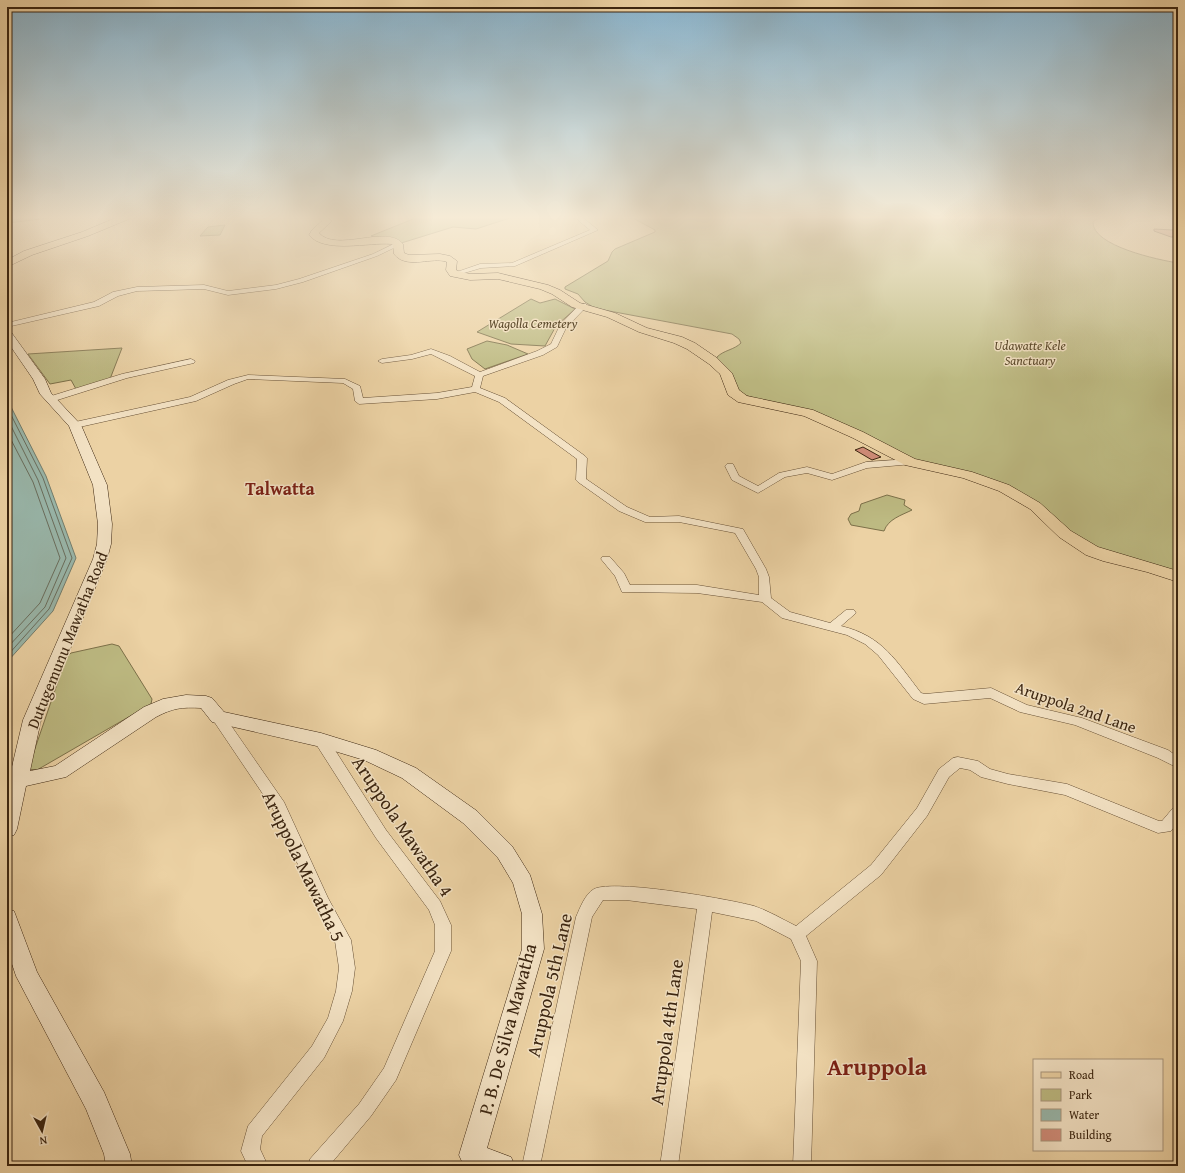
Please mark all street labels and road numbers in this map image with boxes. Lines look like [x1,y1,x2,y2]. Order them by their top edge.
street label: Dutugemunu Mawatha Road [20,547,114,732]
street label: Aruppola 2nd Lane [1012,675,1140,739]
street label: Aruppola Mawatha 4 [345,750,461,902]
street label: Aruppola Mawatha 5 [255,786,353,946]
street label: Aruppola 5th Lane [519,910,579,1060]
street label: P. B. De Silva Mawatha [471,940,543,1118]
street label: Aruppola 4th Lane [642,957,690,1107]

